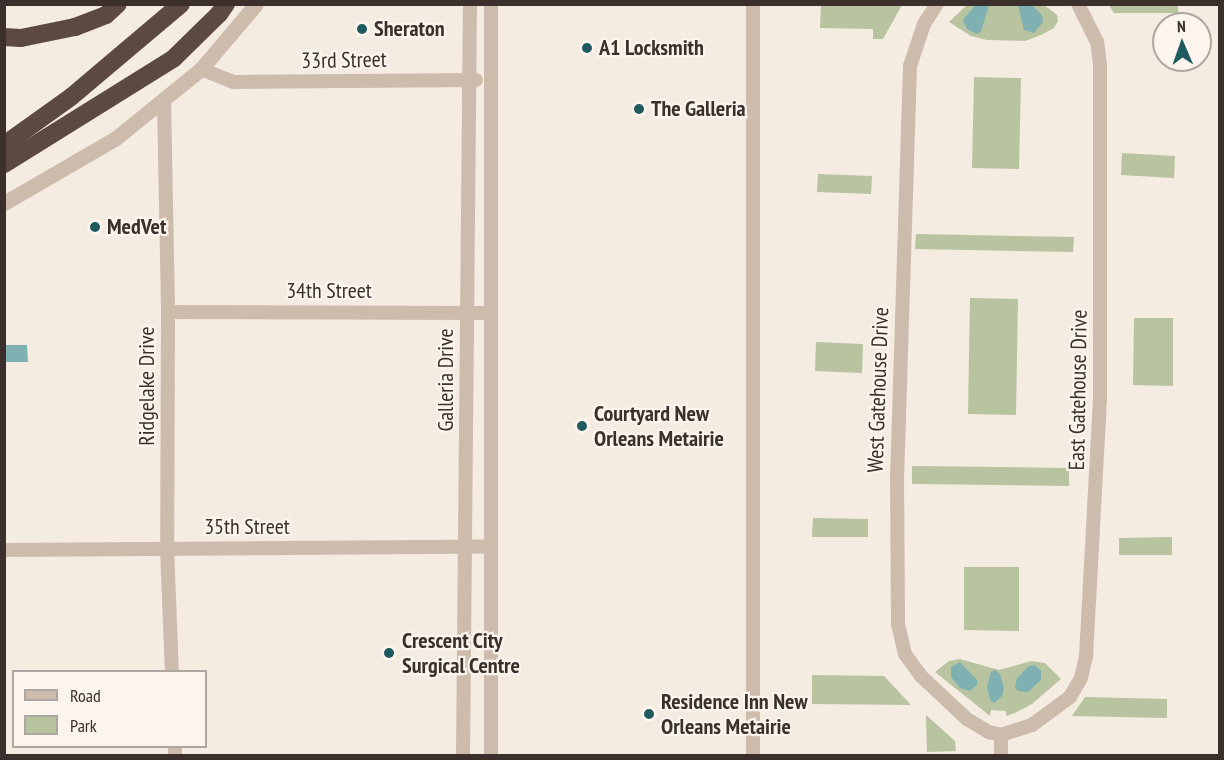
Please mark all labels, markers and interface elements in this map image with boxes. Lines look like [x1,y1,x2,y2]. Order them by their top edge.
north arrow [1152,12,1212,72]
place label: Sheraton [374,16,445,42]
text: N [1177,16,1186,36]
marker: Sheraton [355,22,369,36]
place label: A1 Locksmith [599,35,704,61]
marker: A1 Locksmith [580,41,594,55]
street label: 33rd Street [301,46,387,74]
place label: The Galleria [651,96,746,122]
marker: The Galleria [632,102,646,116]
place label: MedVet [107,214,166,240]
marker: MedVet [88,220,102,234]
street label: 34th Street [286,278,372,304]
street label: West Gatehouse Drive [862,307,894,473]
street label: East Gatehouse Drive [1063,309,1093,471]
street label: Ridgelake Drive [134,326,160,446]
street label: Galleria Drive [433,328,459,432]
place label: Courtyard New Orleans Metairie [594,400,724,452]
marker: Courtyard New Orleans Metairie [575,419,589,433]
street label: 35th Street [204,514,290,540]
place label: Crescent City Surgical Centre [402,627,520,678]
marker: Crescent City Surgical Centre [380,644,398,662]
legend [12,670,207,748]
text: Road [70,684,101,707]
place label: Residence Inn New Orleans Metairie [661,688,808,740]
marker: Residence Inn New Orleans Metairie [642,707,656,721]
text: Park [70,714,97,737]

